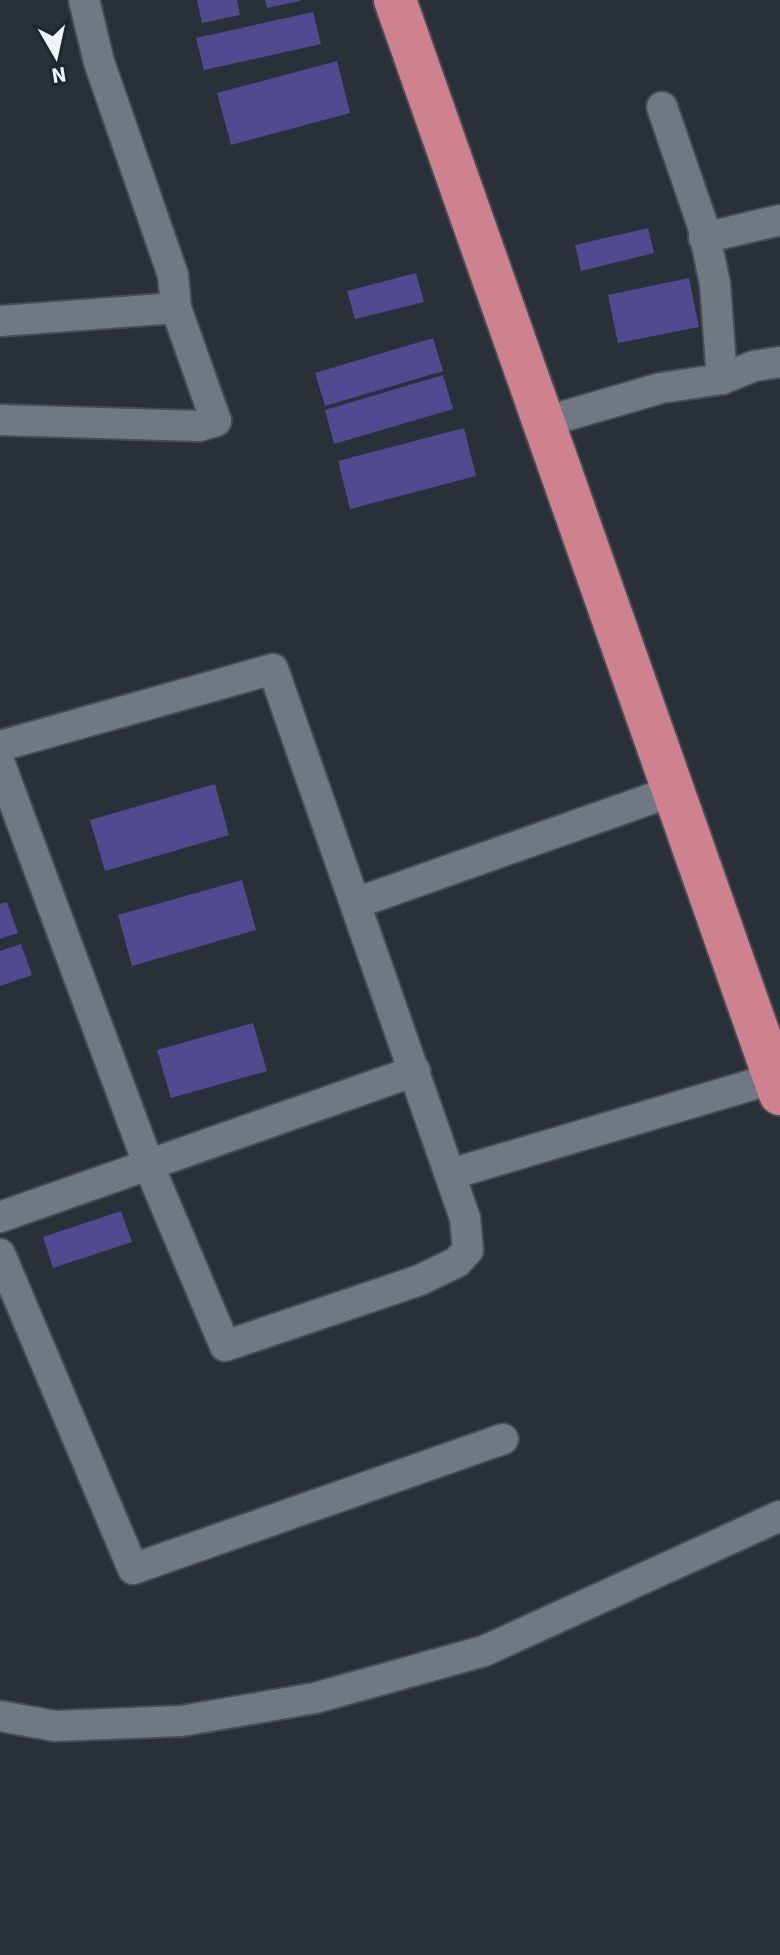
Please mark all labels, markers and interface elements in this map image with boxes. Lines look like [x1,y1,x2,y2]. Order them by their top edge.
north arrow [16,16,96,96]
text: N [49,58,69,92]

